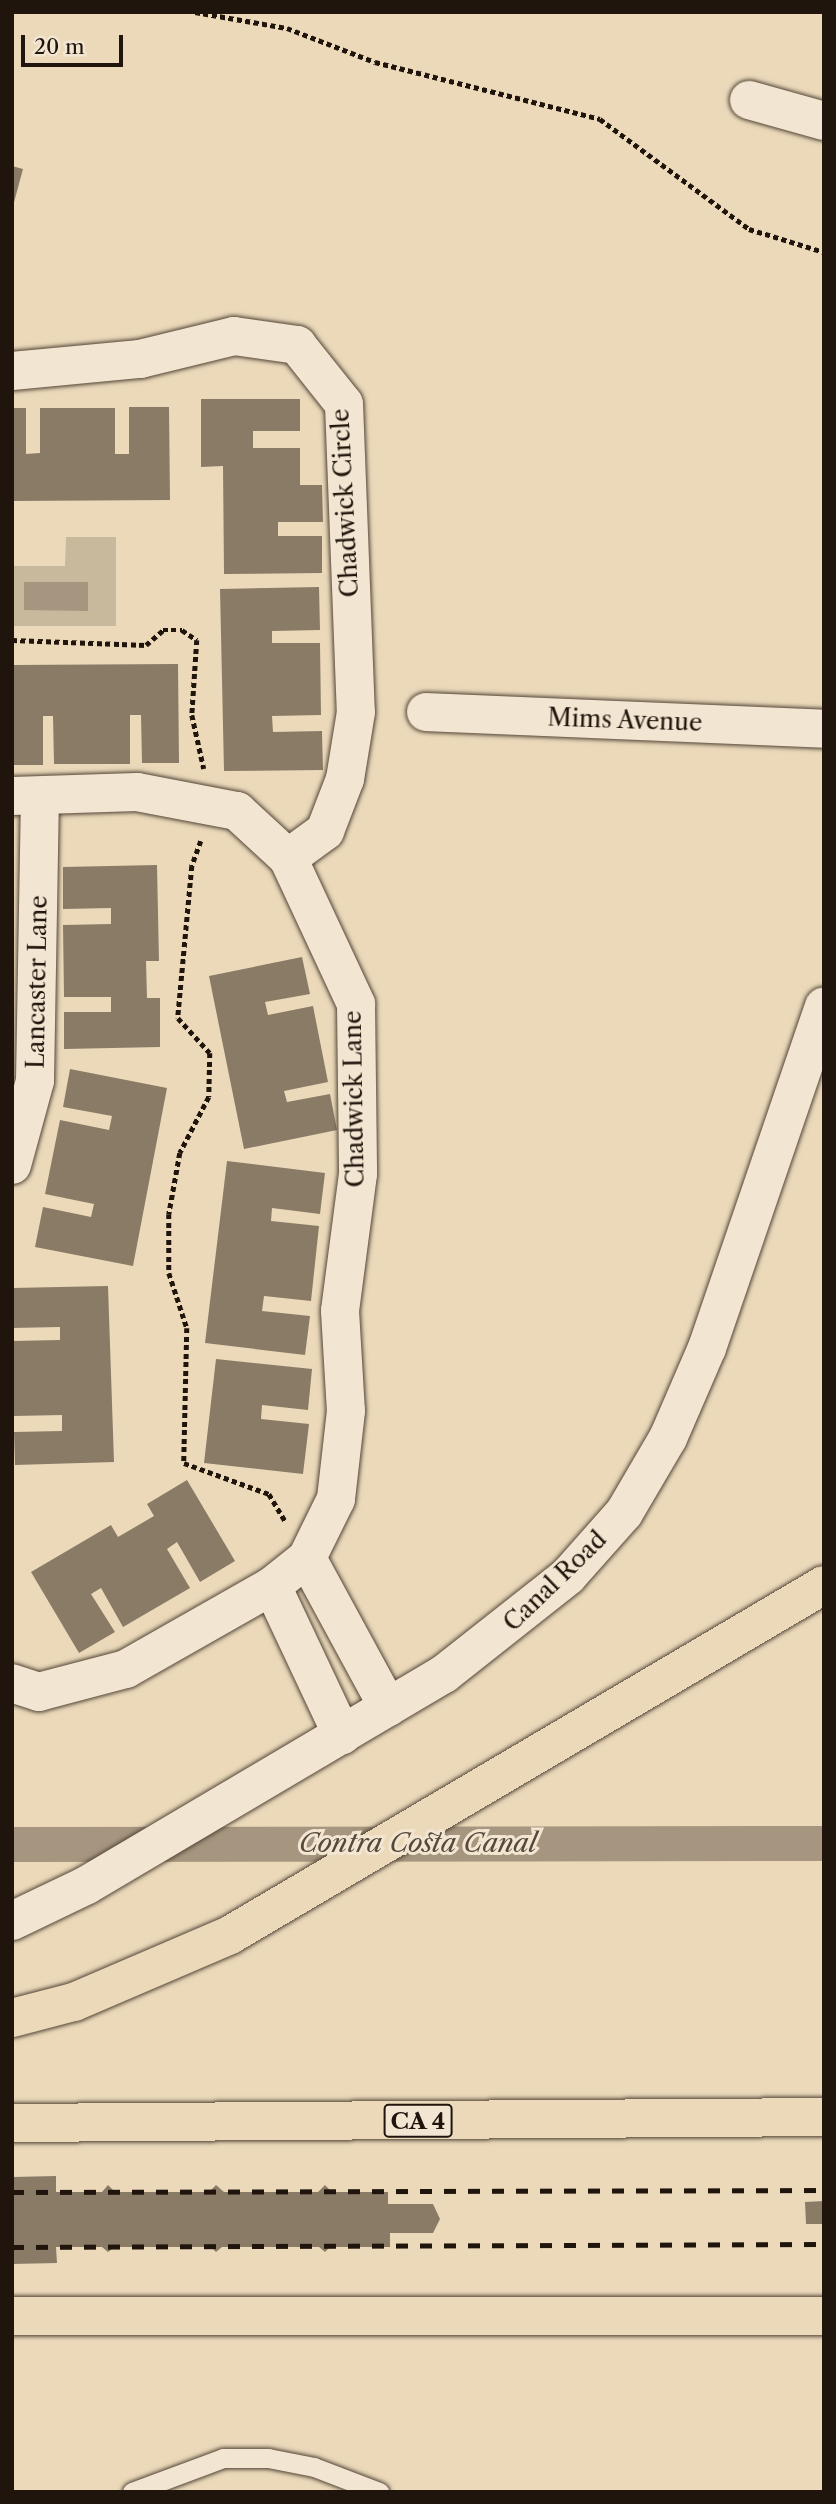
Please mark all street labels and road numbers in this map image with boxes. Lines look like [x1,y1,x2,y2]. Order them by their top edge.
street label: Chadwick Circle [326,408,364,598]
street label: Mims Avenue [547,703,703,737]
street label: Lancaster Lane [21,895,53,1069]
street label: Chadwick Lane [338,1010,370,1188]
street label: Canal Road [498,1525,612,1637]
road number: CA 4 [383,2102,453,2140]

